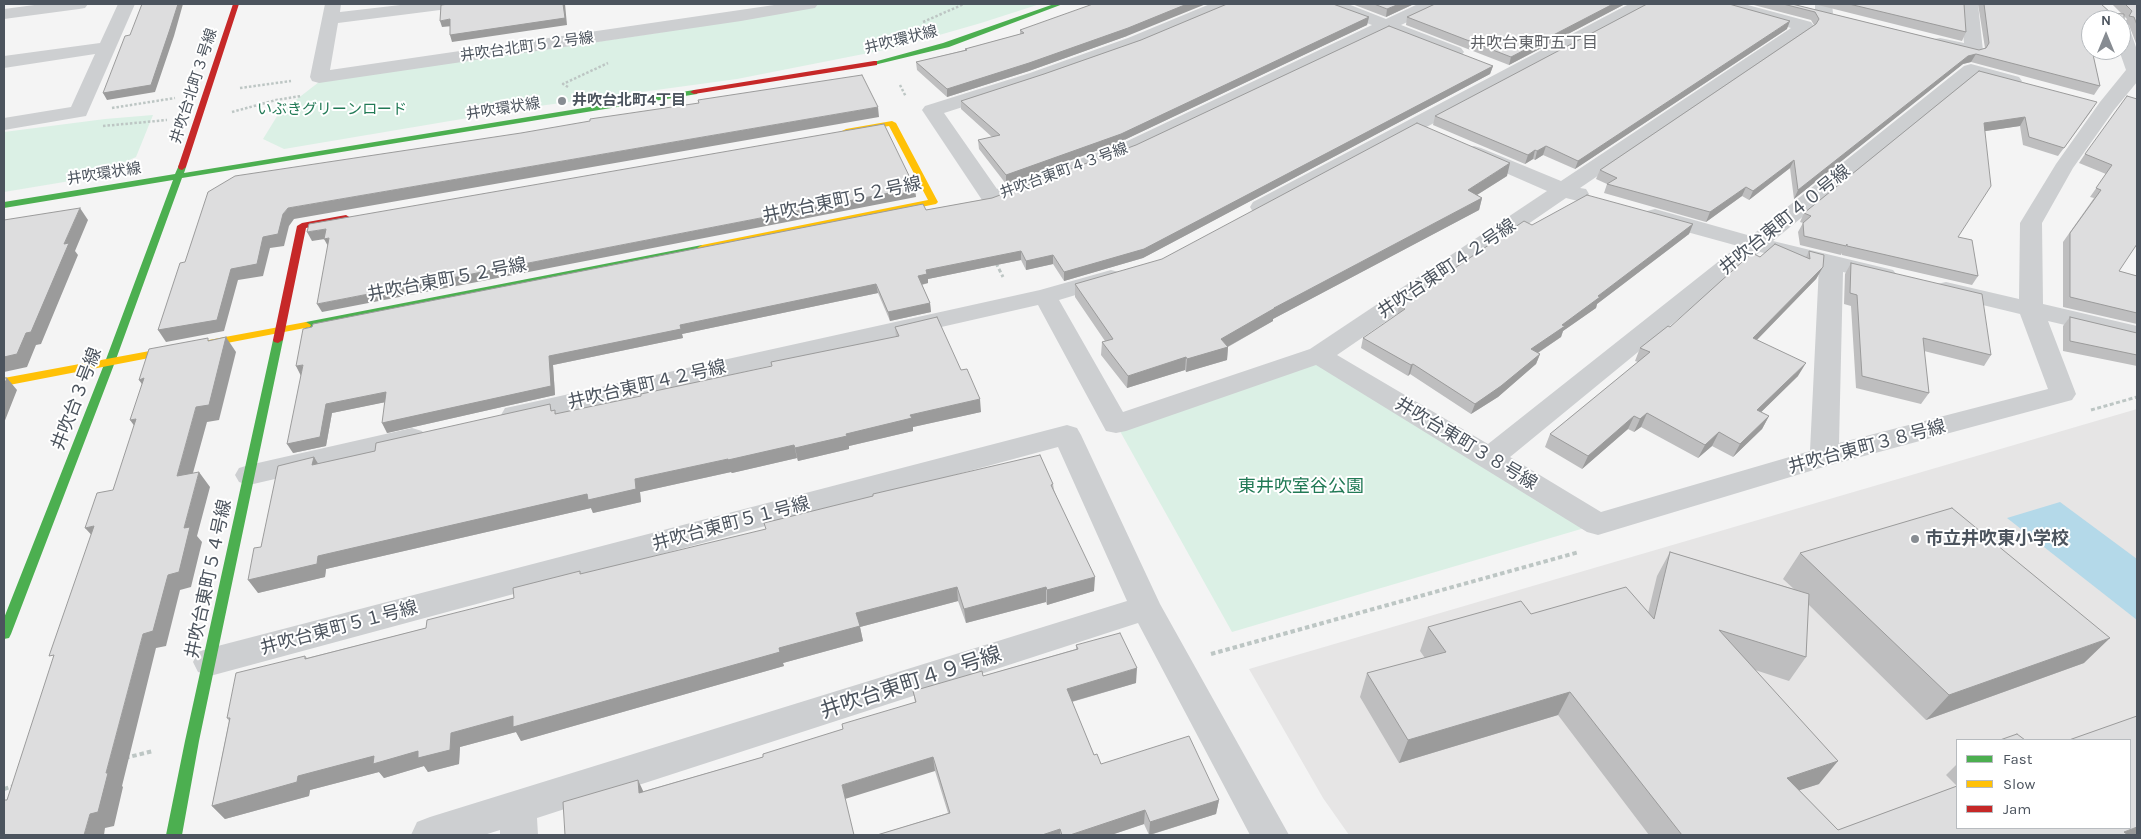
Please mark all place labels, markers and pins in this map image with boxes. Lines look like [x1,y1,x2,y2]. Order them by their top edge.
place label: 井吹台北町4丁目 [572,92,686,110]
marker: 井吹台北町4丁目 [556,95,568,107]
place label: 市立井吹東小学校 [1925,528,2069,550]
marker: 市立井吹東小学校 [1909,533,1921,545]

